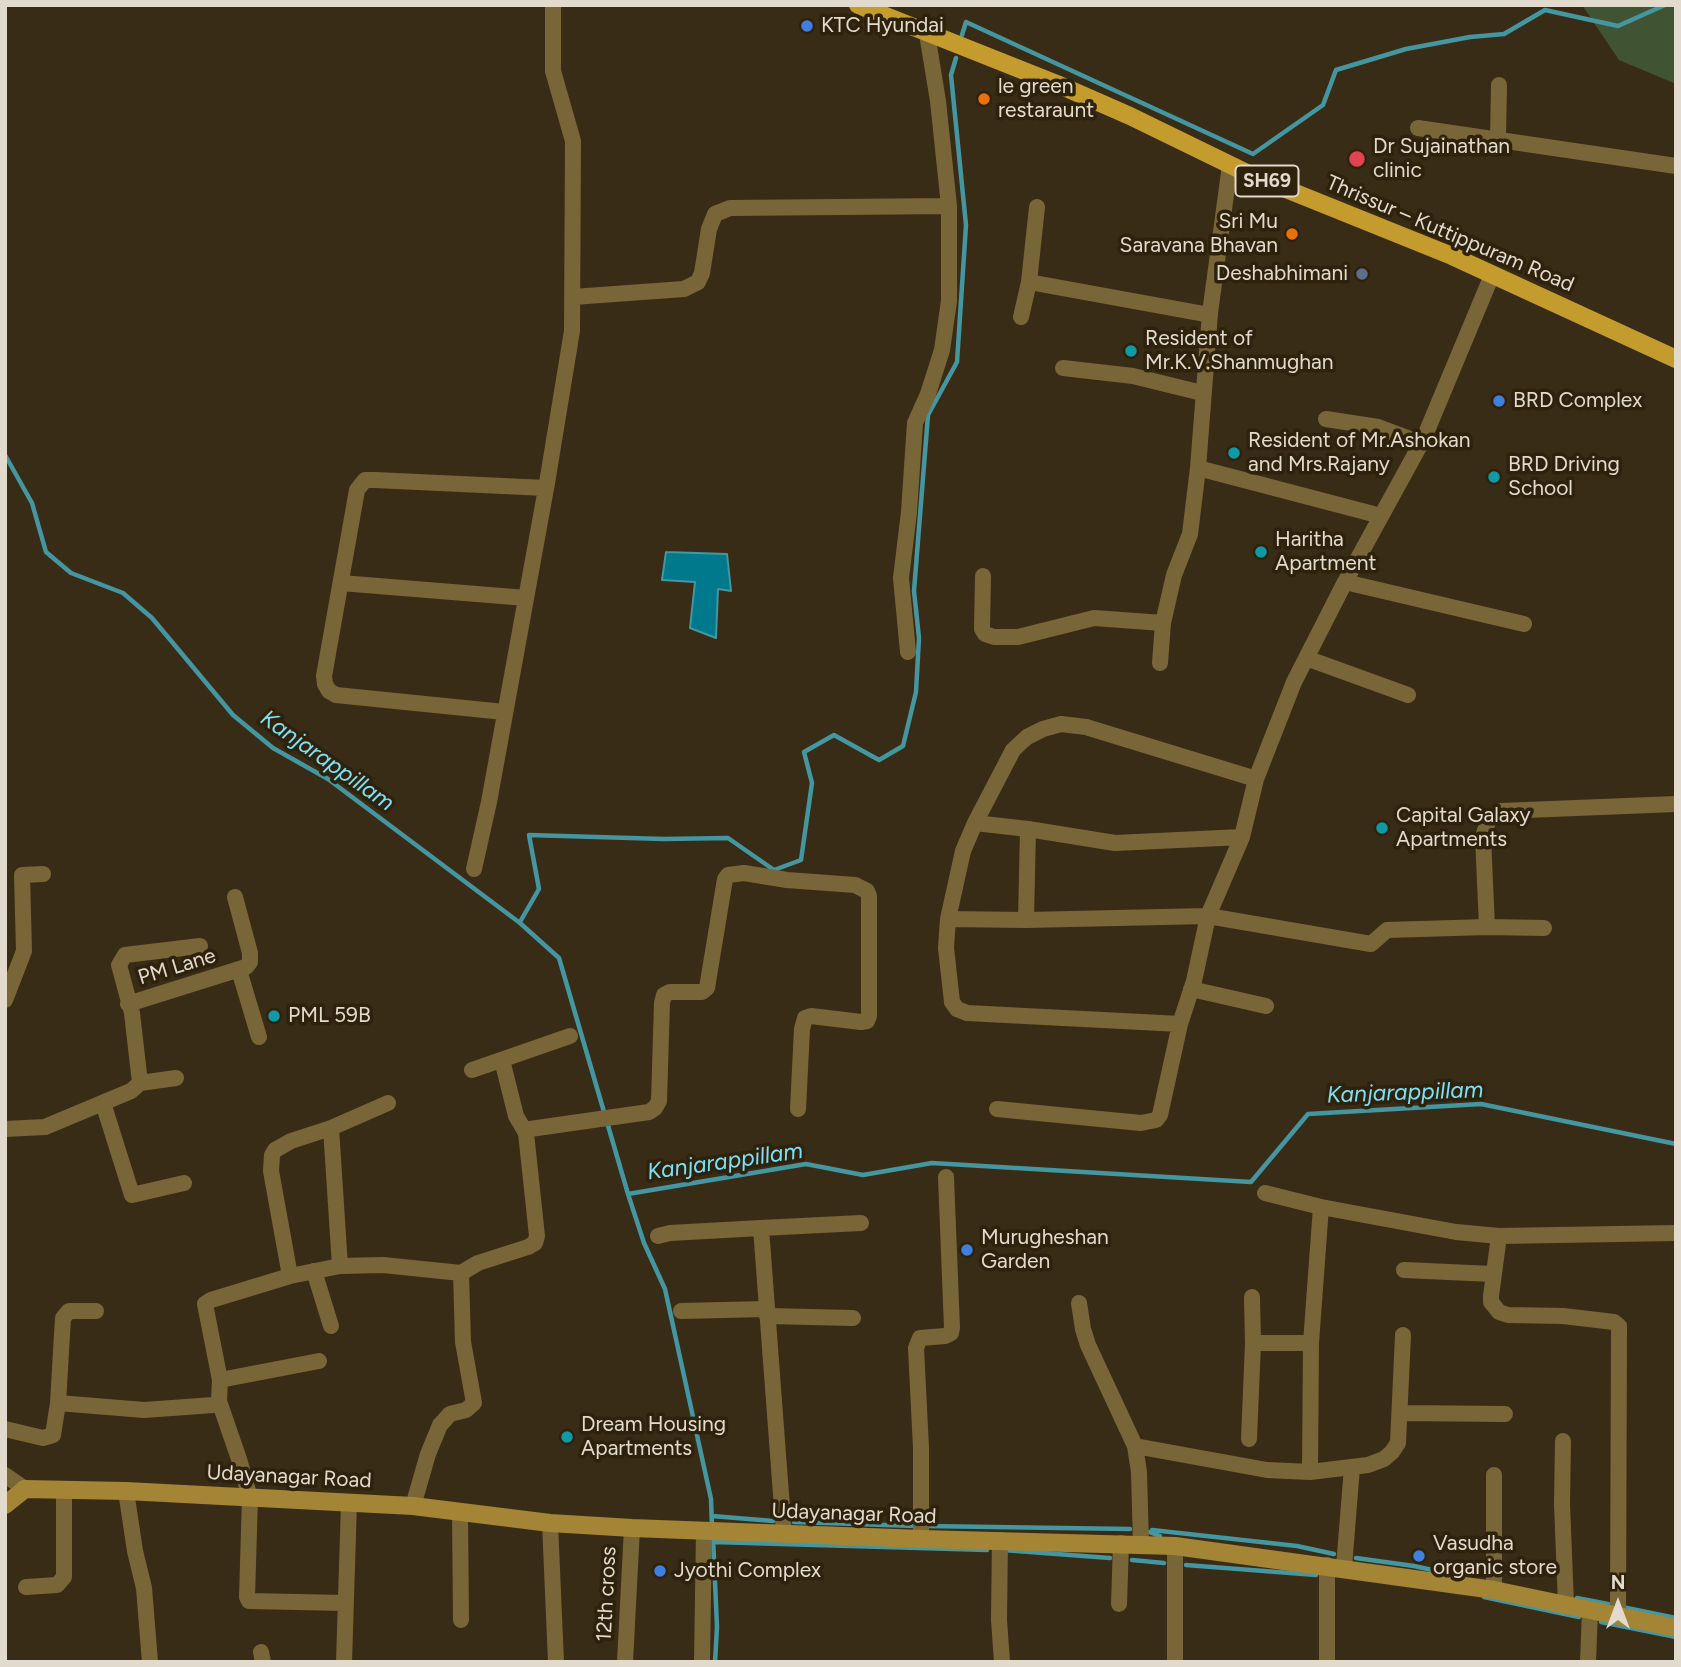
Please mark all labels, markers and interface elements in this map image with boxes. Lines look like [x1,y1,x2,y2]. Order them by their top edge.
place label: KTC Hyundai [821,13,944,39]
marker: KTC Hyundai [799,18,815,34]
place label: le green restaraunt [998,74,1094,124]
marker: le green restaraunt [976,91,992,107]
place label: Dr Sujainathan clinic [1373,134,1510,184]
marker: Dr Sujainathan clinic [1347,149,1367,169]
road number: SH69 [1236,166,1298,196]
street label: Thrissur – Kuttippuram Road [1322,170,1578,298]
place label: Sri Mu Saravana Bhavan [1120,209,1278,259]
marker: Sri Mu Saravana Bhavan [1284,226,1300,242]
place label: Deshabhimani [1216,261,1348,287]
marker: Deshabhimani [1354,266,1370,282]
place label: Resident of Mr.K.V.Shanmughan [1145,326,1333,376]
marker: Resident of Mr.K.V.Shanmughan [1123,343,1139,359]
place label: BRD Complex [1513,388,1642,414]
marker: BRD Complex [1491,393,1507,409]
place label: Resident of Mr.Ashokan and Mrs.Rajany [1248,428,1471,478]
marker: Resident of Mr.Ashokan and Mrs.Rajany [1226,445,1242,461]
place label: BRD Driving School [1508,452,1620,502]
marker: BRD Driving School [1486,469,1502,485]
place label: Haritha Apartment [1275,527,1376,577]
marker: Haritha Apartment [1253,544,1269,560]
water label: Kanjarappillam [255,705,399,817]
place label: Capital Galaxy Apartments [1396,803,1531,853]
marker: Capital Galaxy Apartments [1374,820,1390,836]
street label: PM Lane [135,943,219,991]
place label: PML 59B [288,1003,371,1029]
marker: PML 59B [266,1008,282,1024]
water label: Kanjarappillam [1326,1076,1484,1110]
water label: Kanjarappillam [645,1137,805,1187]
place label: Murugheshan Garden [981,1225,1109,1275]
marker: Murugheshan Garden [959,1242,975,1258]
place label: Dream Housing Apartments [581,1412,726,1462]
marker: Dream Housing Apartments [559,1429,575,1445]
street label: Udayanagar Road [206,1460,372,1494]
street label: Udayanagar Road [771,1499,937,1529]
place label: Vasudha organic store [1433,1531,1557,1581]
street label: 12th cross [592,1546,622,1642]
marker: Vasudha organic store [1411,1548,1427,1564]
place label: Jyothi Complex [674,1558,821,1584]
marker: Jyothi Complex [652,1563,668,1579]
north arrow [1583,1569,1653,1639]
text: N [1611,1571,1625,1594]

